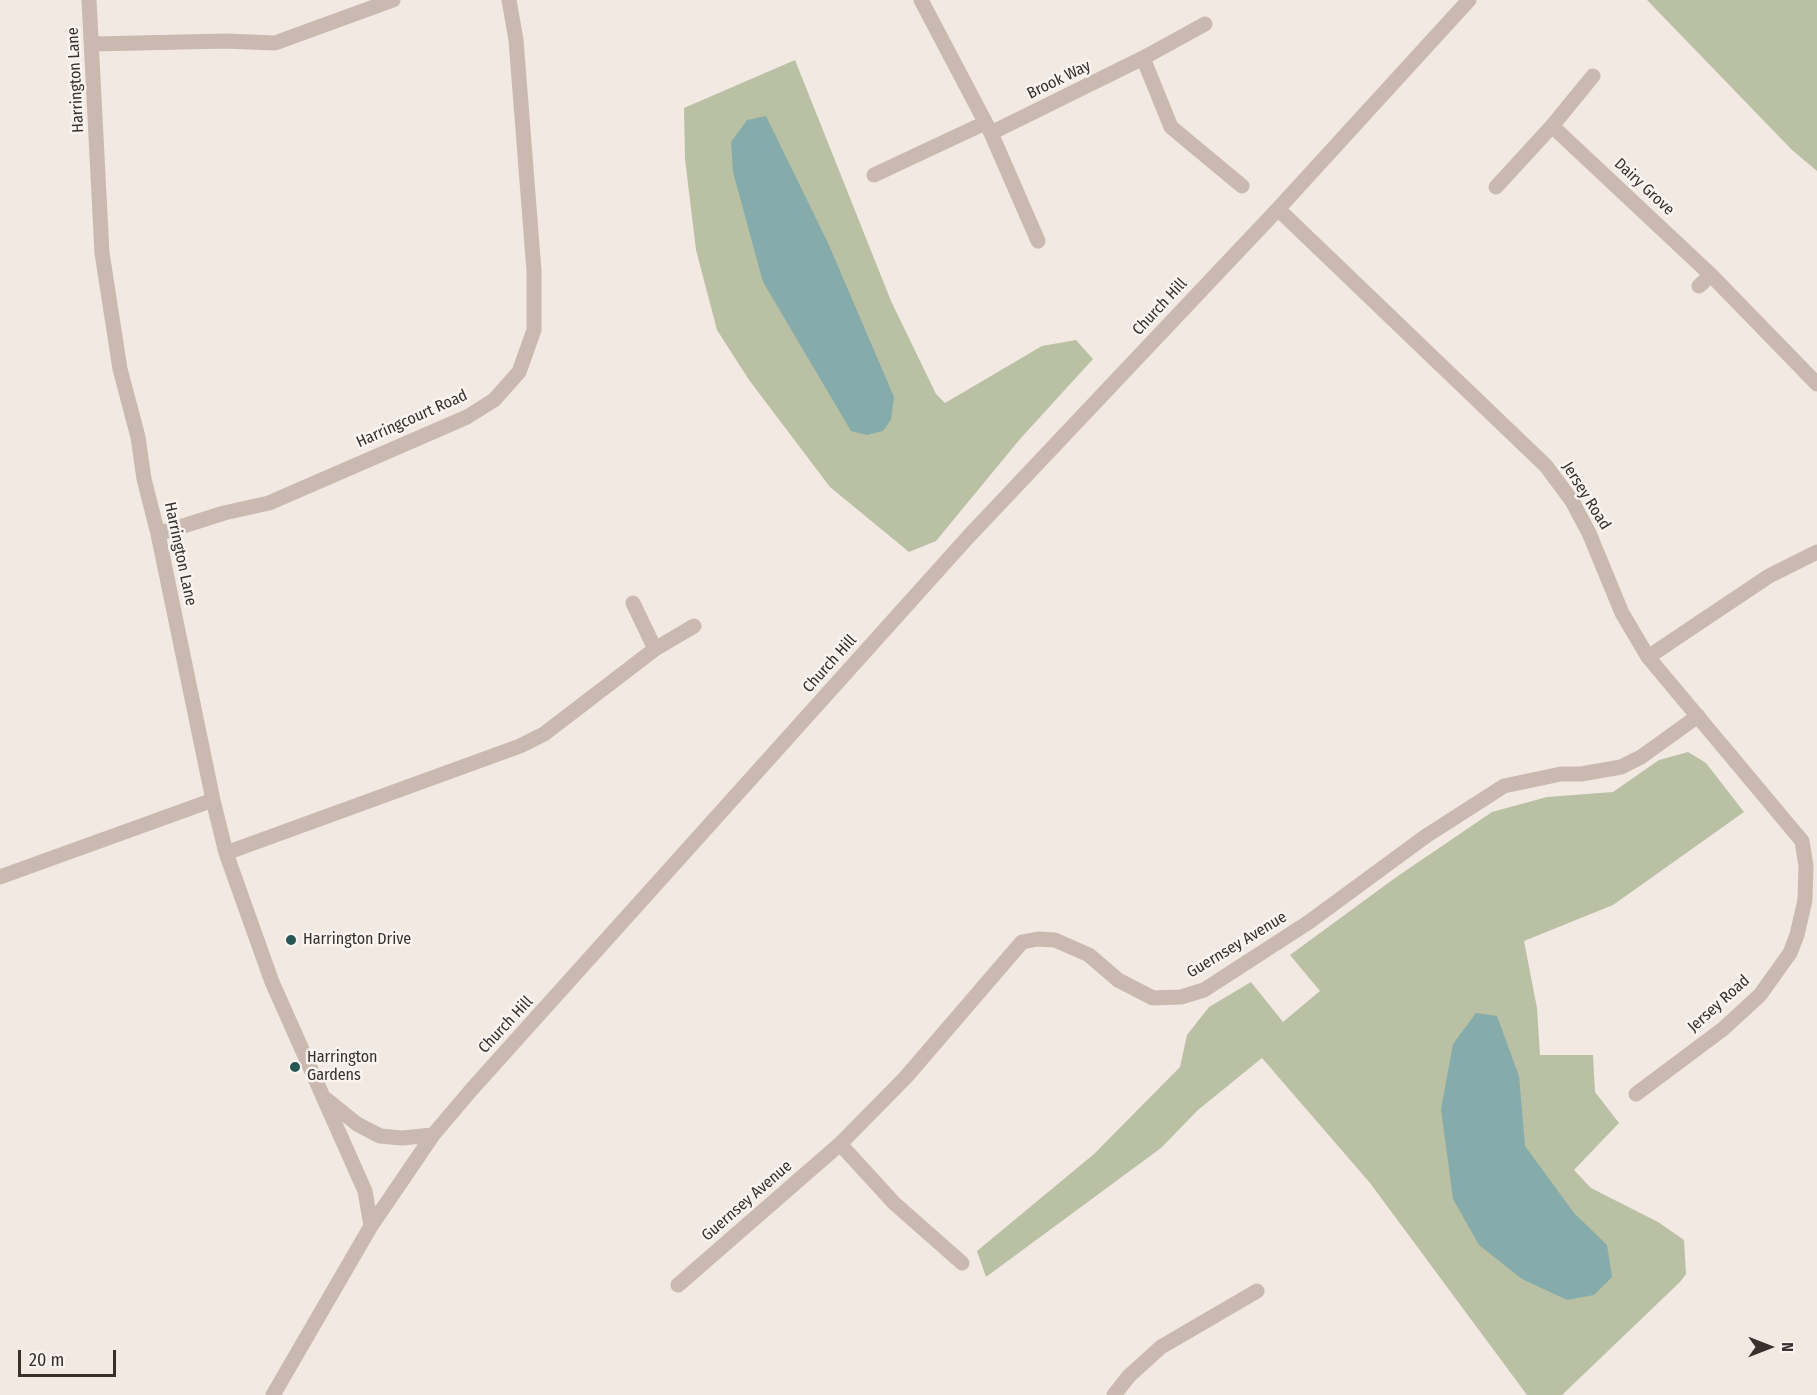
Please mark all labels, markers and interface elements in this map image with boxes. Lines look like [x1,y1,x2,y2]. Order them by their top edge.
street label: Harrington Lane [64,27,88,133]
street label: Brook Way [1024,56,1094,104]
street label: Dairy Grove [1610,154,1678,220]
street label: Church Hill [1129,274,1191,340]
street label: Harringcourt Road [354,386,470,452]
street label: Jersey Road [1558,459,1614,533]
street label: Harrington Lane [160,500,200,608]
street label: Church Hill [799,631,861,697]
street label: Guernsey Avenue [1184,908,1290,982]
place label: Harrington Drive [303,930,411,950]
marker: Harrington Drive [284,933,298,947]
street label: Jersey Road [1684,971,1754,1037]
street label: Church Hill [475,992,537,1058]
place label: Harrington Gardens [307,1048,378,1086]
marker: Harrington Gardens [288,1060,302,1074]
street label: Guernsey Avenue [698,1157,796,1245]
north arrow [1739,1317,1799,1377]
scale bar [21,1338,118,1376]
text: N [1778,1342,1797,1352]
text: 20 m [29,1349,64,1371]

